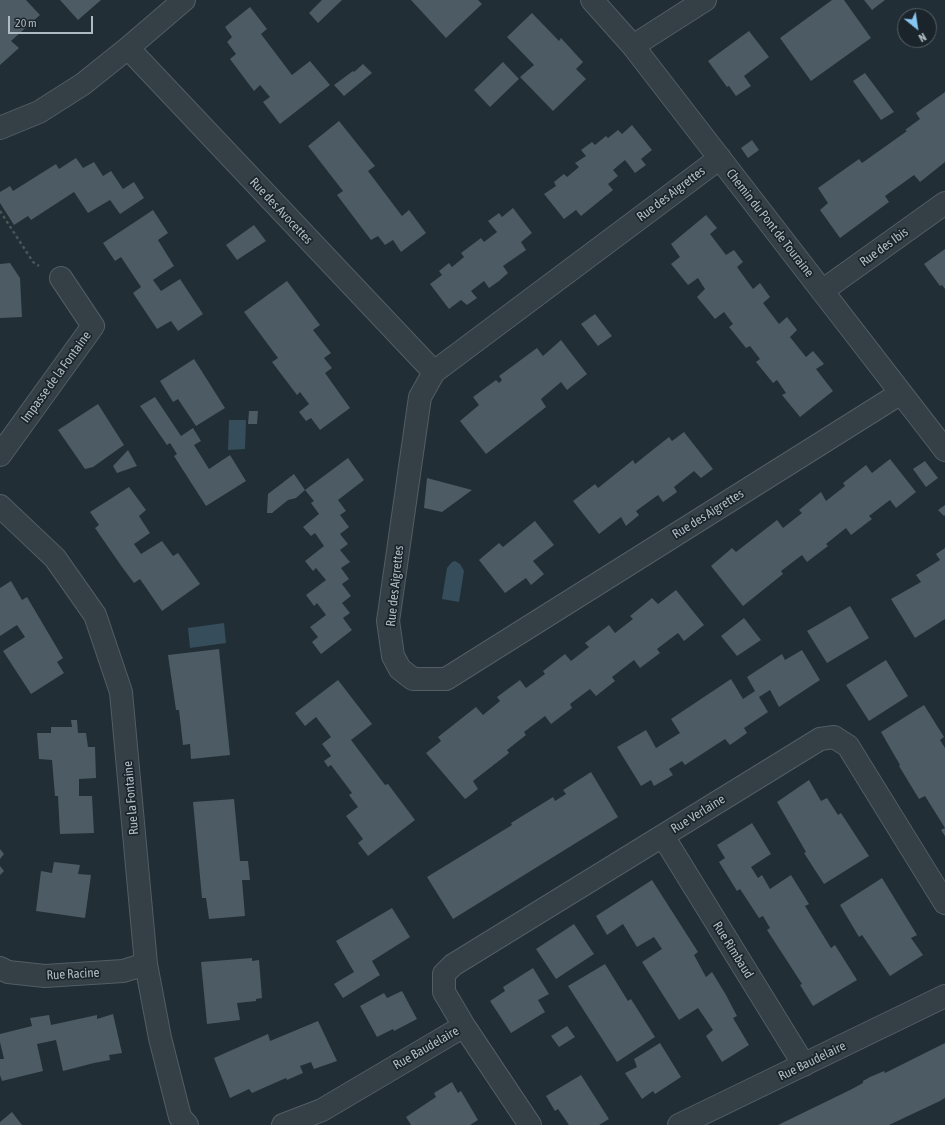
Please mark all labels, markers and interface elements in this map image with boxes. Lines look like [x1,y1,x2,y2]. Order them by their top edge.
scale bar [10,8,95,34]
north arrow [897,8,937,48]
text: 20 m [15,16,37,30]
text: N [917,31,928,44]
street label: Rue des Aigrettes [634,163,708,225]
street label: Chemin du Pont de Touraine [723,166,817,280]
street label: Rue des Avocettes [246,175,316,247]
street label: Rue des Ibis [857,224,911,270]
street label: Impasse de la Fontaine [18,328,94,426]
street label: Rue des Aigrettes [669,486,747,542]
street label: Rue des Aigrettes [383,545,407,627]
street label: Rue la Fontaine [120,760,142,836]
street label: Rue Verlaine [668,791,728,837]
street label: Rue Rimbaud [709,919,757,981]
street label: Rue Racine [46,965,100,983]
street label: Rue Baudelaire [390,1023,462,1073]
street label: Rue Baudelaire [776,1038,848,1084]

